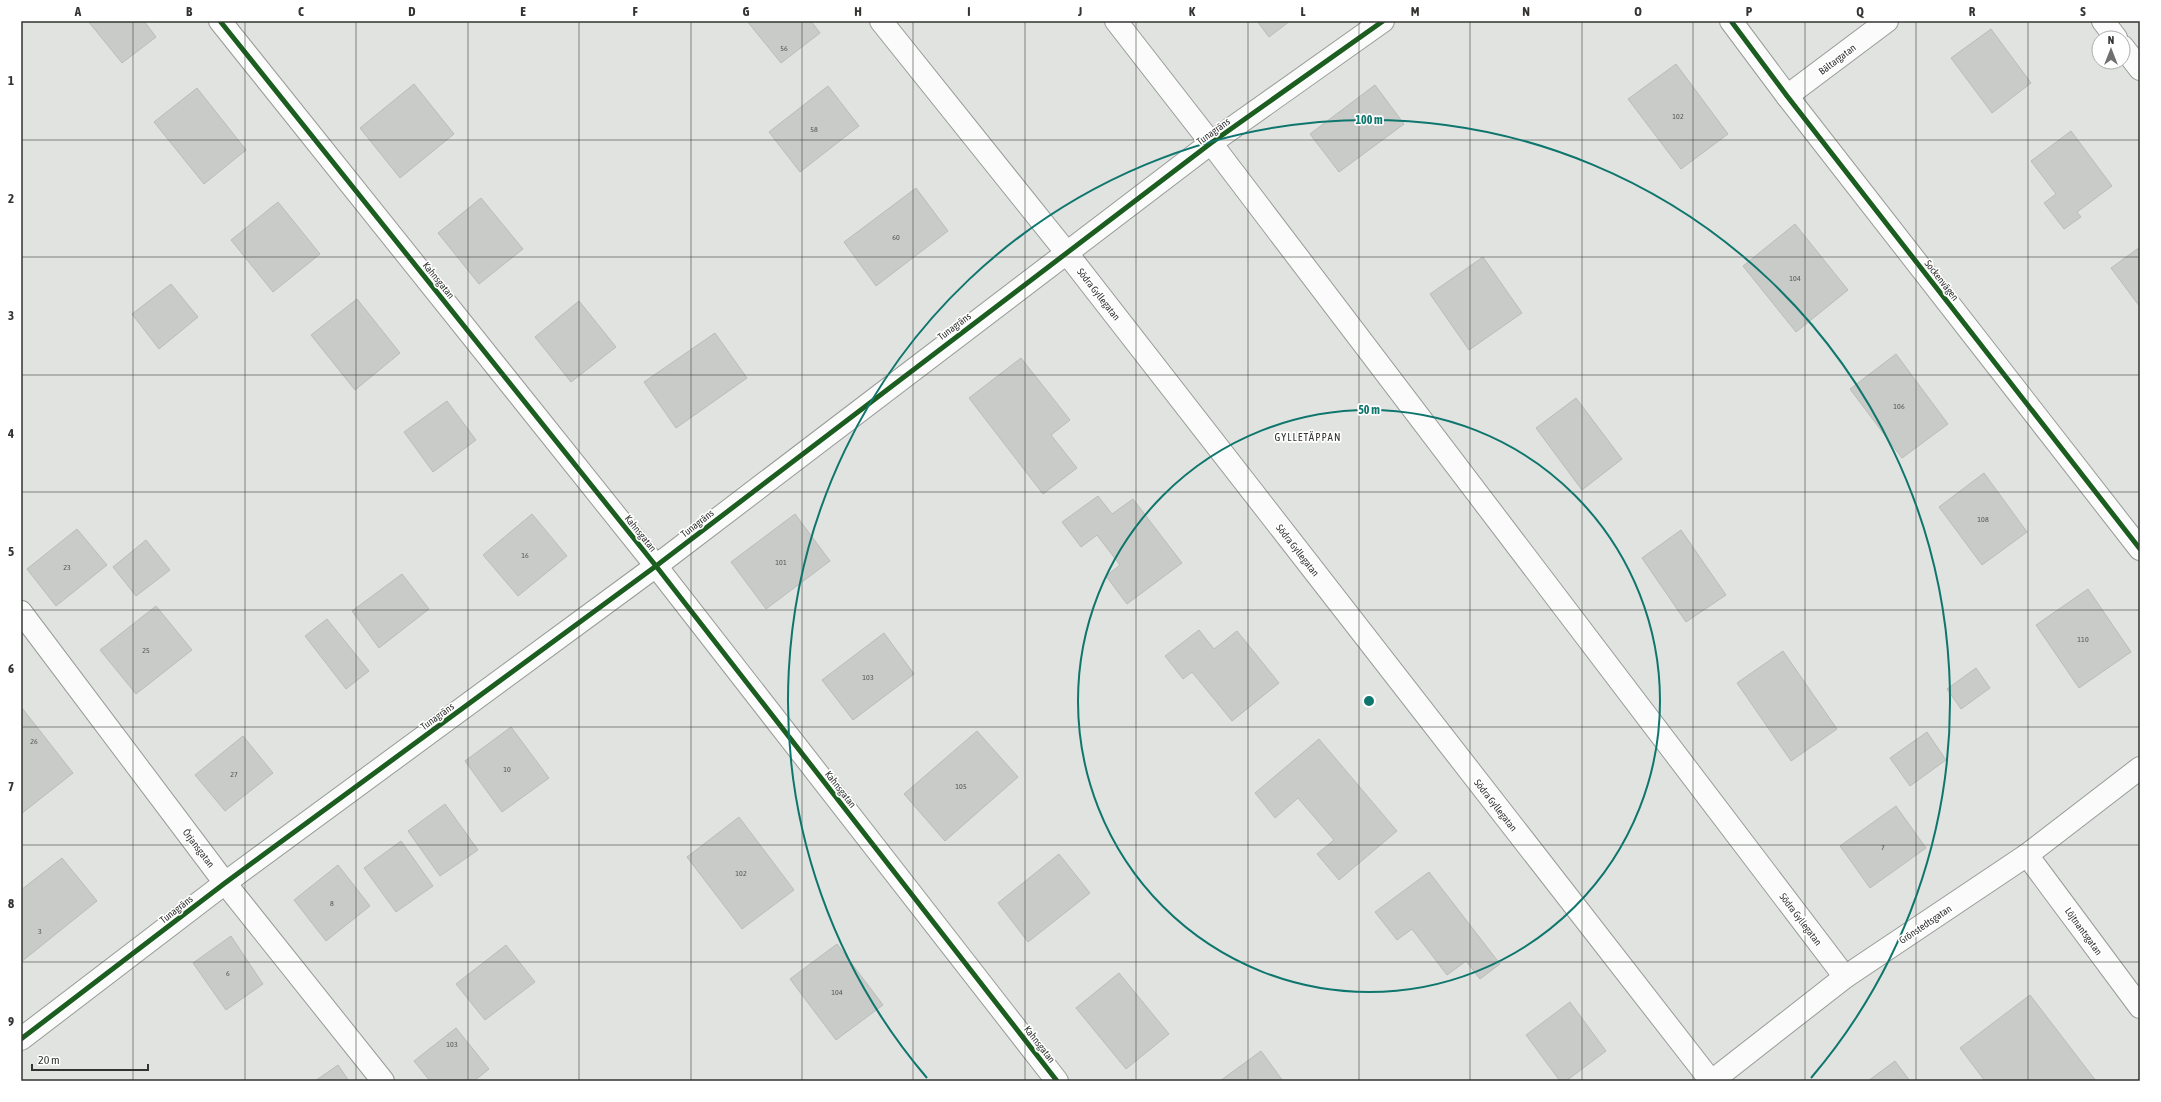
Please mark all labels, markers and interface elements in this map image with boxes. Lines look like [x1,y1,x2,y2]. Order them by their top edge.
text: A [74,4,82,19]
text: B [186,4,193,19]
text: C [298,4,304,19]
text: D [408,4,416,19]
text: E [520,4,526,19]
text: F [632,4,638,19]
text: G [743,4,750,19]
text: H [854,4,862,19]
text: I [967,4,971,19]
text: J [1077,4,1082,19]
text: K [1189,4,1196,19]
text: L [1300,4,1306,19]
text: M [1411,4,1420,19]
text: N [1522,4,1530,19]
text: O [1634,4,1642,19]
text: P [1746,4,1753,19]
text: Q [1856,4,1864,19]
text: R [1969,4,1976,19]
text: S [2080,4,2086,19]
north arrow [2091,30,2131,70]
text: N [2108,34,2114,46]
street label: Bältargatan [1817,42,1858,77]
house number: 56 [780,44,788,53]
text: 1 [8,73,14,88]
house number: 102 [1672,112,1684,121]
text: 100 m [1355,113,1383,127]
street label: Tunagräns [1195,115,1232,147]
house number: 58 [810,125,818,134]
text: 2 [8,191,14,206]
house number: 60 [892,233,900,242]
street label: Sockenvägen [1922,258,1961,303]
street label: Kahnsgatan [421,260,457,301]
street label: Södra Gyllegatan [1075,266,1122,323]
house number: 104 [1789,274,1801,283]
text: 3 [8,308,14,323]
street label: Tunagräns [936,310,973,342]
house number: 106 [1893,402,1905,411]
text: 50 m [1358,403,1380,417]
text: 4 [7,426,14,441]
district label: GYLLETÄPPAN [1275,431,1341,443]
street label: Tunagräns [679,507,716,540]
street label: Kahnsgatan [623,513,659,554]
house number: 108 [1977,515,1989,524]
street label: Södra Gyllegatan [1274,522,1321,579]
text: 5 [8,544,14,559]
house number: 16 [521,551,529,560]
house number: 101 [775,558,787,567]
house number: 23 [63,563,71,572]
house number: 110 [2077,635,2089,644]
house number: 25 [142,646,150,655]
text: 6 [8,661,14,676]
house number: 103 [862,673,874,682]
centre of rings [1362,694,1376,708]
street label: Tunagräns [419,700,456,732]
house number: 26 [30,737,38,746]
house number: 10 [503,765,511,774]
street label: Kahnsgatan [823,769,858,810]
house number: 27 [230,770,238,779]
street label: Södra Gyllegatan [1472,777,1519,834]
text: 7 [8,779,14,794]
house number: 105 [955,782,967,791]
street label: Örjansgatan [181,827,217,870]
house number: 7 [1881,843,1885,852]
house number: 102 [735,869,747,878]
street label: Södra Gyllegatan [1777,891,1824,948]
street label: Tunagräns [158,893,195,926]
text: 8 [8,896,14,911]
house number: 8 [330,899,334,908]
street label: Grönstedtsgatan [1897,903,1954,946]
street label: Löjtnantsgatan [2063,906,2104,957]
house number: 3 [38,927,42,936]
house number: 6 [226,969,230,978]
house number: 104 [831,988,843,997]
text: 9 [8,1014,14,1029]
street label: Kahnsgatan [1022,1024,1057,1065]
house number: 103 [446,1040,458,1049]
scale bar [32,1046,148,1072]
text: 20 m [38,1053,60,1067]

